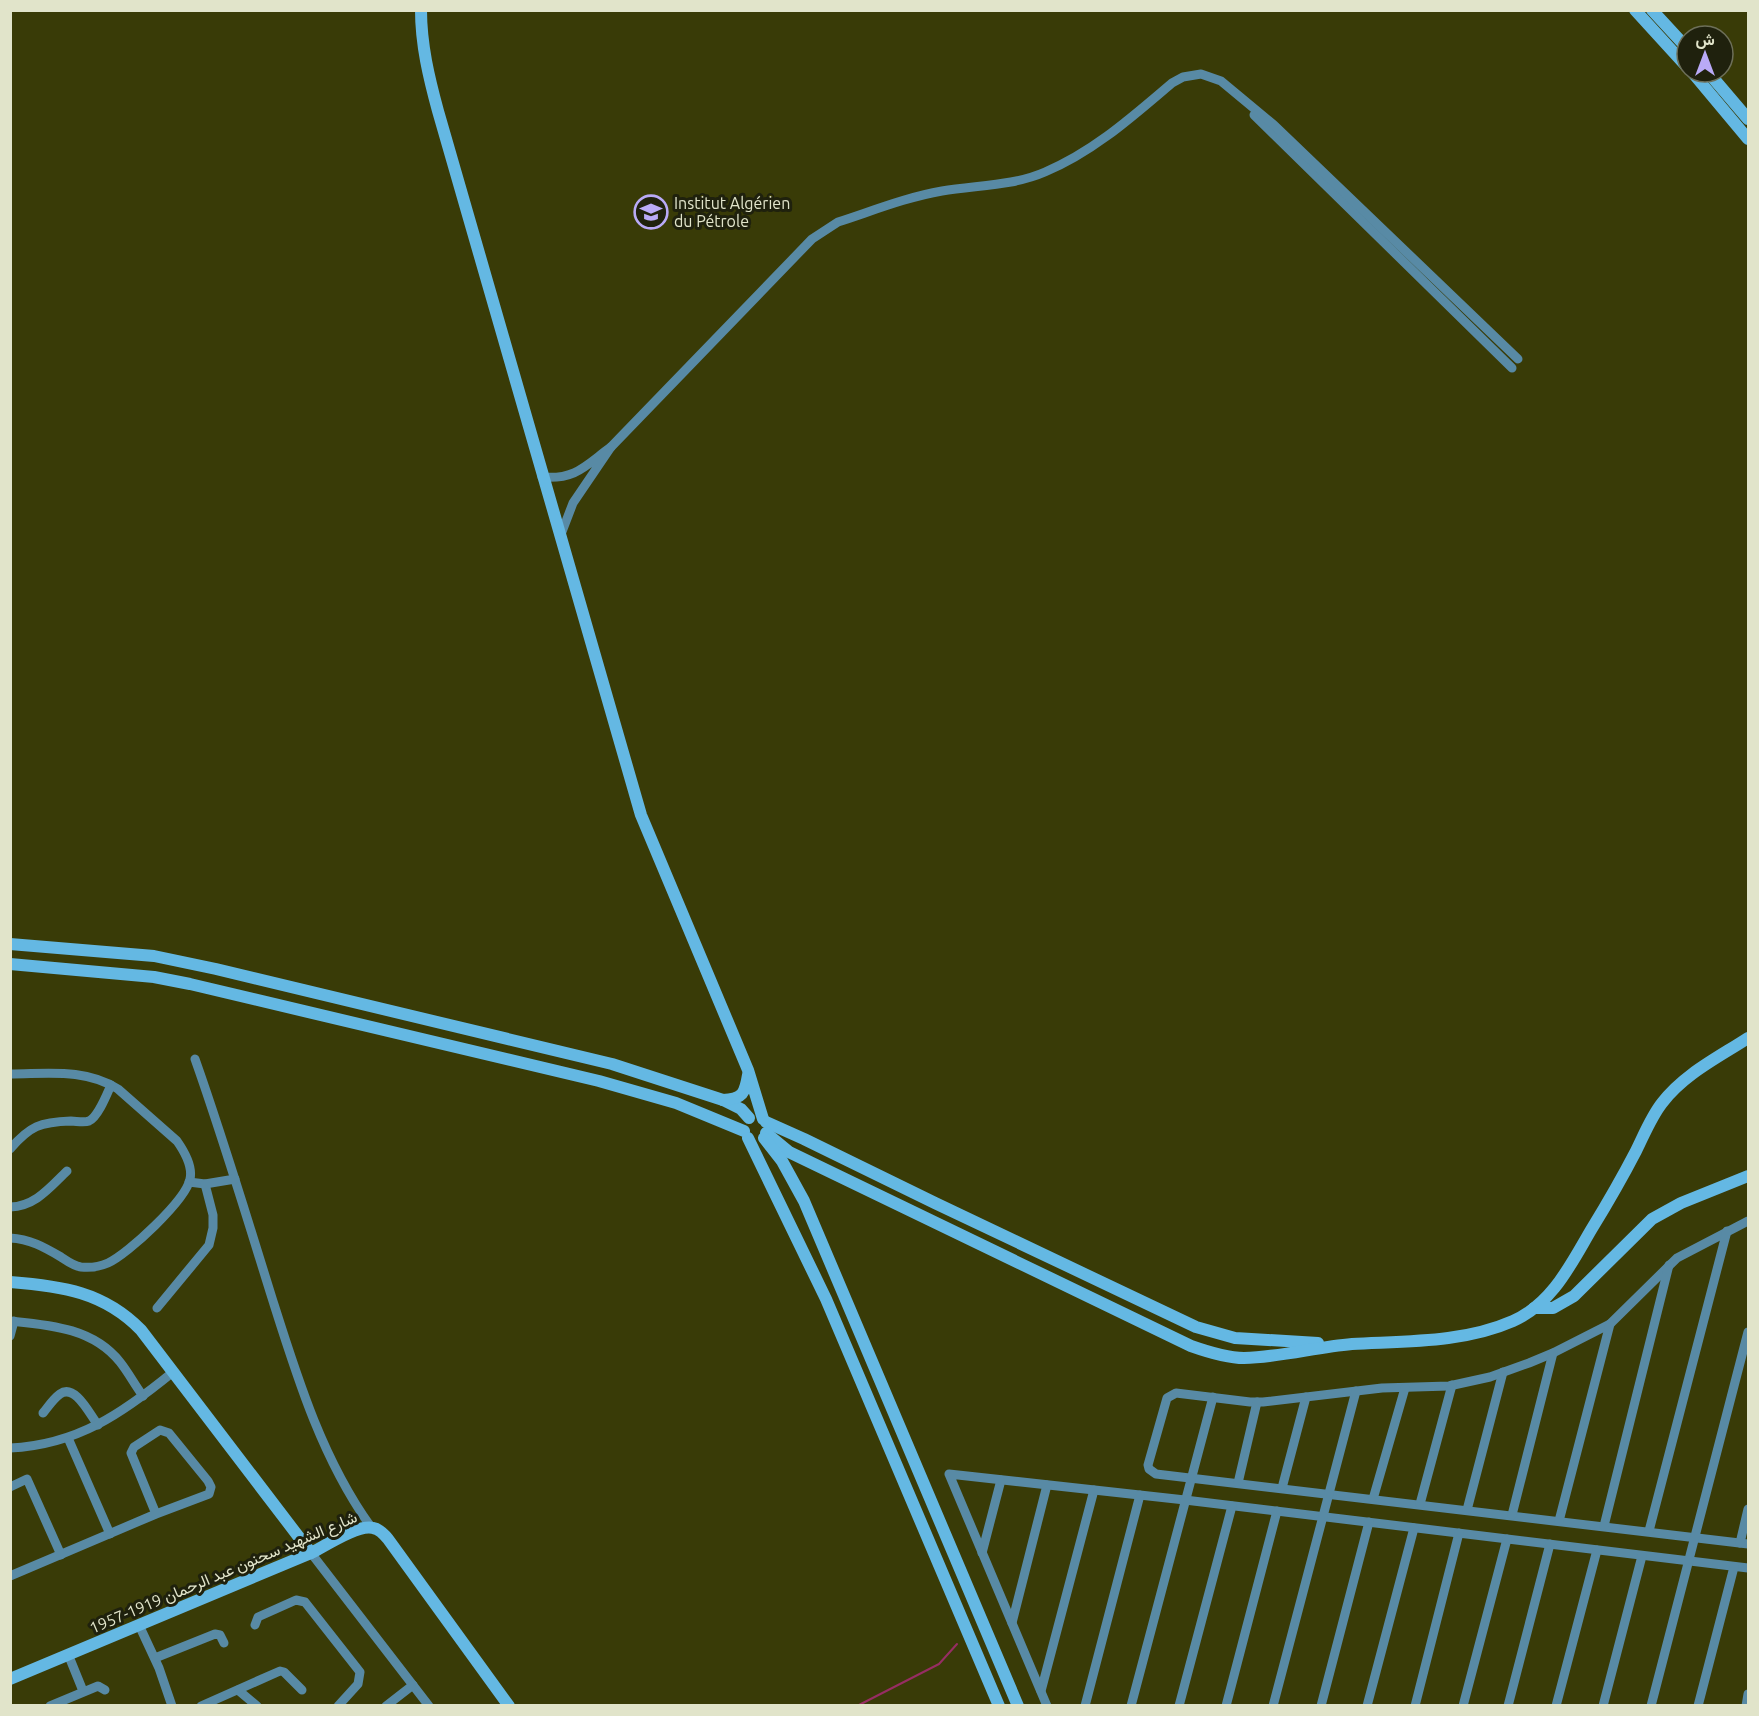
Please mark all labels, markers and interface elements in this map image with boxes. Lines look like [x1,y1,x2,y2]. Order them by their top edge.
north arrow [1675,24,1735,84]
text: ش [1695,30,1715,49]
school or university icon: Institut Algérien du Pétrole [633,194,669,230]
place label: Institut Algérien du Pétrole [674,194,790,230]
street label: شارع الشهيد سحنون عبد الرحمان 1919-1957 [87,1507,361,1639]

